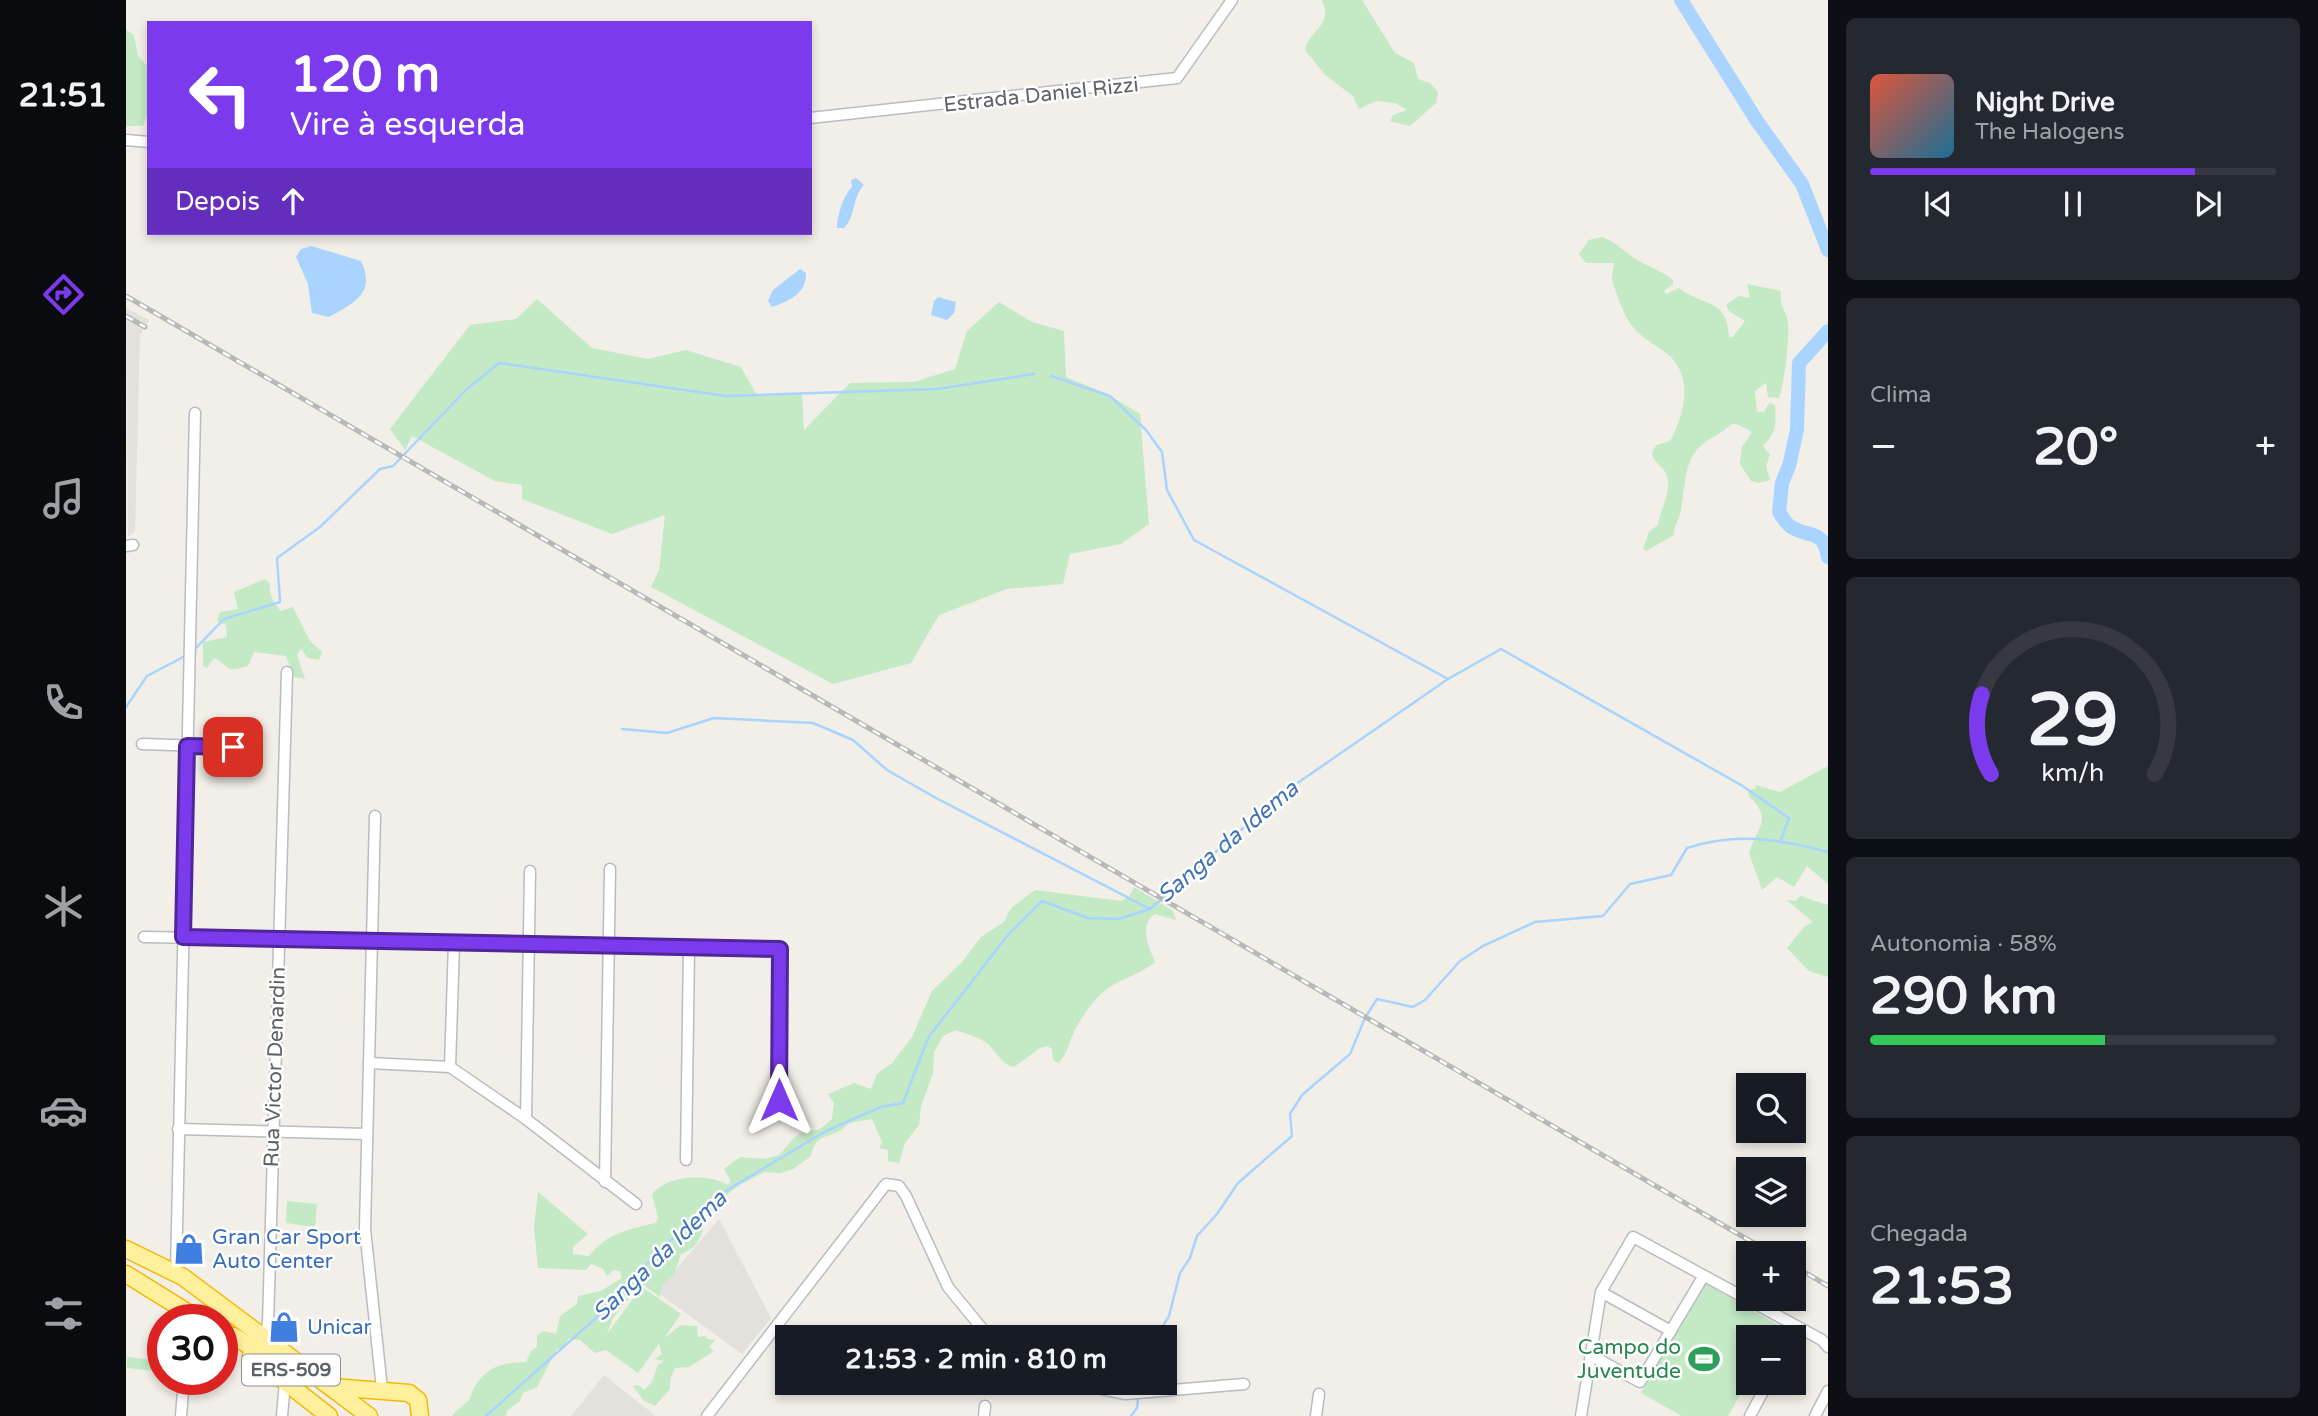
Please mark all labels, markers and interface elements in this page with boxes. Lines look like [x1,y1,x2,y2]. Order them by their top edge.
text: 120 m [290,46,440,105]
icon: left [175,49,266,140]
street label: Estrada Daniel Rizzi [942,72,1140,118]
text: 21:51 [19,77,107,115]
text: Night Drive [1975,87,2115,118]
text: Vire à esquerda [290,106,526,144]
text: The Halogens [1975,118,2124,146]
icon: ahead [274,182,312,220]
icon: previous [1919,185,1957,223]
icon: pause [2054,185,2092,223]
icon: next [2189,185,2227,223]
text: Depois [175,186,260,217]
icon: directions [39,270,88,319]
text: Clima [1870,381,1931,409]
text: 20° [2033,416,2118,479]
text: − [1870,424,1897,470]
text: + [2255,424,2276,470]
icon: music [39,474,88,523]
text: 29 [2027,677,2119,765]
icon: phone [39,678,88,727]
pin [203,717,263,777]
icon: arrive [214,728,252,766]
text: km/h [2042,758,2104,788]
water label: Sanga da Idema [1152,774,1305,909]
icon: climate [39,882,88,931]
text: Autonomia · 58% [1870,930,2057,958]
text: 290 km [1870,965,2058,1028]
street label: Rua Victor Denardin [259,966,291,1168]
position arrow [742,1063,816,1137]
map controls [1736,1073,1806,1395]
button: search [1736,1073,1806,1143]
icon: car [39,1086,88,1135]
button: layers [1736,1157,1806,1227]
water label: Sanga da Idema [587,1184,734,1327]
text: Chegada [1870,1220,1968,1248]
place label: Gran Car Sport Auto Center [212,1225,361,1274]
shop icon: Gran Car Sport Auto Center [172,1232,206,1266]
button: + [1736,1241,1806,1311]
text: 21:53 [1870,1255,2014,1318]
icon: filters [39,1289,88,1338]
speed limit sign: 30 [147,1304,238,1395]
shop icon: Unicar [267,1310,301,1344]
place label: Unicar [307,1315,372,1340]
button: − [1736,1325,1806,1395]
place label: Campo do Juventude [1577,1335,1681,1384]
sports icon: Campo do Juventude [1687,1342,1721,1376]
text: 21:53 · 2 min · 810 m [845,1344,1107,1375]
road number: ERS-509 [242,1354,340,1386]

